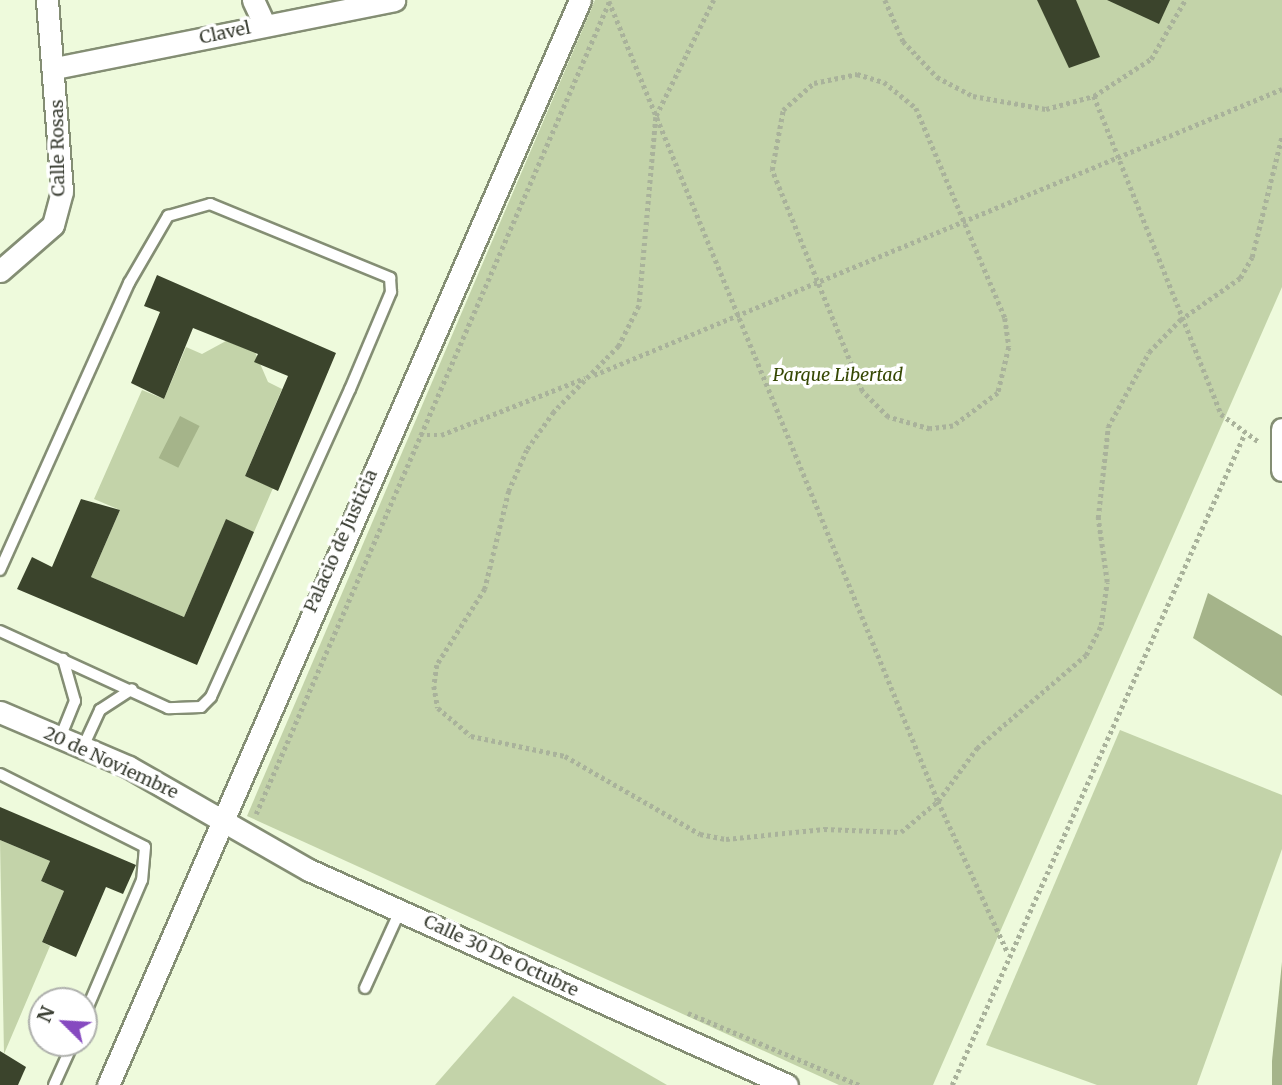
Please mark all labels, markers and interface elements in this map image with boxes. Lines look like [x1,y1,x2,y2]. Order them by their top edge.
street label: Clavel [197,17,253,49]
street label: Calle Rosas [46,99,70,197]
park label: Parque Libertad [773,364,903,386]
street label: Palacio de Justicia [300,466,382,616]
street label: 20 de Noviembre [40,722,182,804]
street label: Calle 30 De Octubre [420,911,582,1001]
north arrow [28,987,98,1057]
text: N [32,1003,60,1026]

